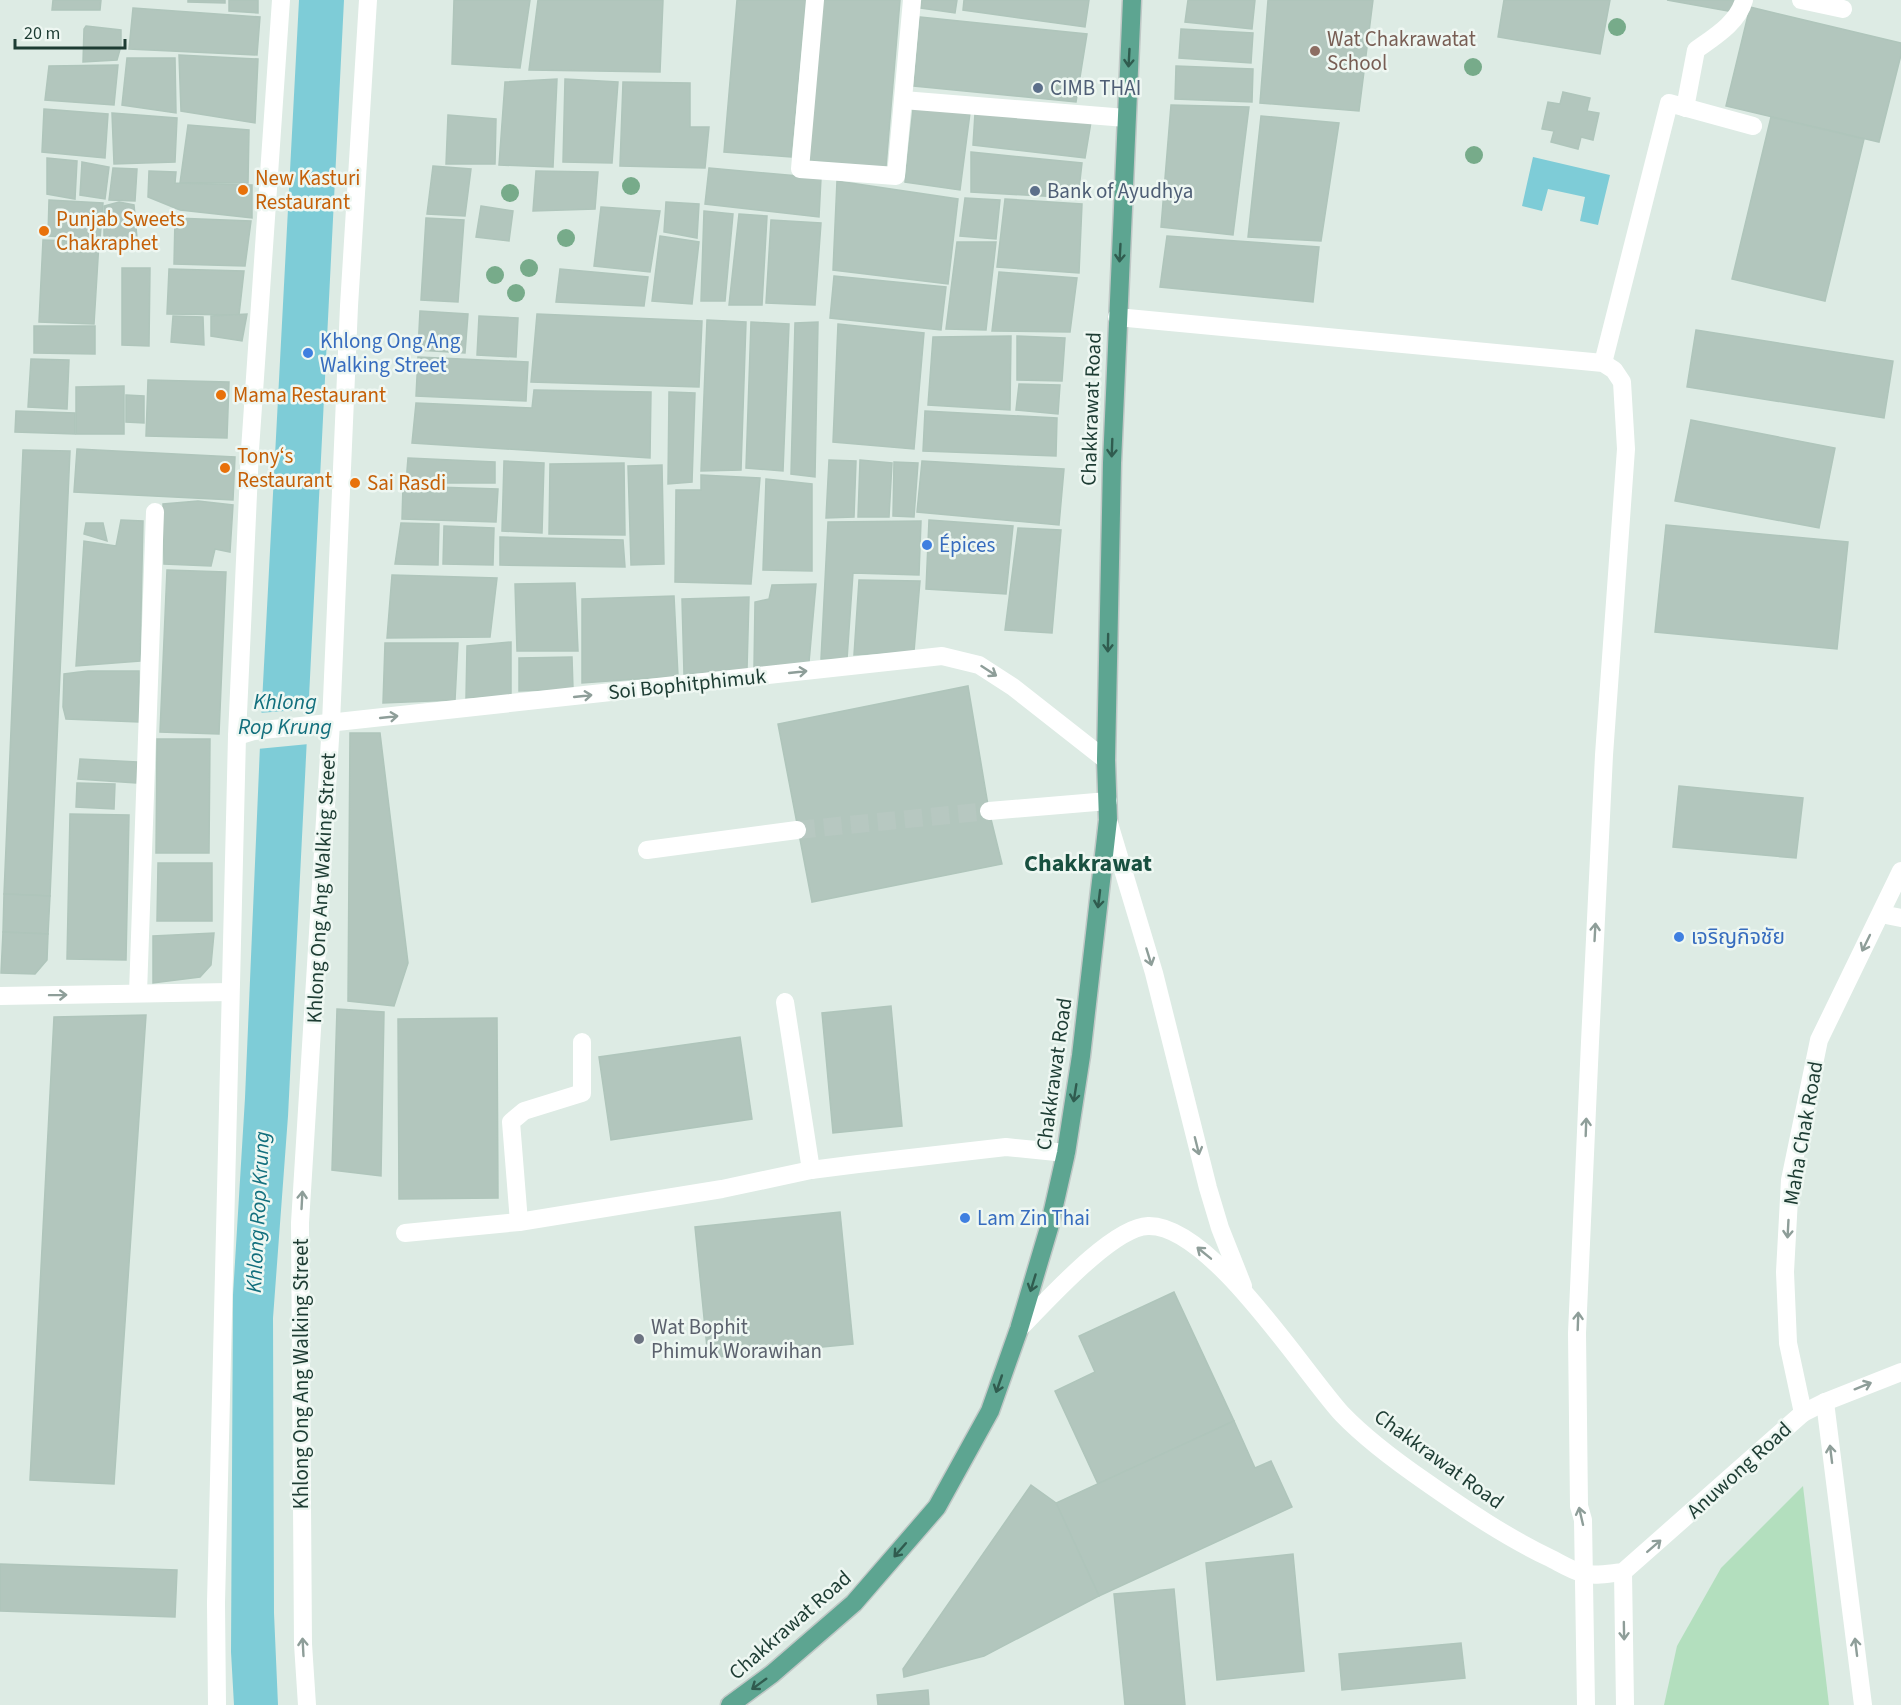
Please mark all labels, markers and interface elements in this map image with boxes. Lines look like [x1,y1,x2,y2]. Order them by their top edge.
scale bar [15,12,124,50]
text: 20 m [24,21,60,46]
place label: Wat Chakrawatat School [1327,24,1476,78]
marker: Wat Chakrawatat School [1308,44,1322,58]
one-way arrow [1124,48,1135,68]
place label: CIMB THAI [1050,73,1141,103]
marker: CIMB THAI [1031,81,1045,95]
place label: New Kasturi Restaurant [255,163,361,217]
place label: Bank of Ayudhya [1047,176,1193,206]
marker: New Kasturi Restaurant [236,183,250,197]
marker: Bank of Ayudhya [1028,184,1042,198]
place label: Punjab Sweets Chakraphet [56,204,185,258]
marker: Punjab Sweets Chakraphet [37,224,51,238]
one-way arrow [1114,243,1125,263]
place label: Khlong Ong Ang Walking Street [320,326,461,380]
street label: Chakkrawat Road [1073,332,1109,486]
marker: Khlong Ong Ang Walking Street [301,346,315,360]
place label: Mama Restaurant [233,380,386,410]
marker: Mama Restaurant [214,388,228,402]
one-way arrow [1107,438,1118,458]
place label: Tony‘s Restaurant [237,441,332,495]
marker: Tony‘s Restaurant [218,461,232,475]
place label: Sai Rasdi [367,468,446,498]
marker: Sai Rasdi [348,476,362,490]
place label: Épices [939,530,995,560]
marker: Épices [920,538,934,552]
one-way arrow [1102,633,1114,653]
street label: Soi Bophitphimuk [607,661,768,707]
one-way arrow [980,665,997,677]
one-way arrow [787,666,807,677]
water label: Khlong Rop Krung [238,686,332,743]
one-way arrow [572,690,592,701]
one-way arrow [379,711,399,722]
street label: Khlong Ong Ang Walking Street [299,752,343,1024]
district label: Chakkrawat [1024,846,1152,881]
one-way arrow [1093,889,1104,908]
one-way arrow [1590,922,1601,942]
place label: เจริญกิจชัย [1691,922,1785,952]
marker: เจริญกิจชัย [1672,930,1686,944]
one-way arrow [1860,933,1872,951]
one-way arrow [1144,947,1155,966]
one-way arrow [48,989,68,1001]
street label: Chakkrawat Road [1028,996,1080,1152]
street label: Maha Chak Road [1776,1059,1830,1207]
one-way arrow [1070,1082,1081,1102]
one-way arrow [1580,1117,1591,1137]
water label: Khlong Rop Krung [238,1130,278,1294]
one-way arrow [1192,1136,1204,1155]
one-way arrow [296,1190,307,1210]
place label: Lam Zin Thai [977,1203,1090,1233]
marker: Lam Zin Thai [958,1211,972,1225]
one-way arrow [1782,1218,1793,1238]
street label: Khlong Ong Ang Walking Street [286,1238,316,1510]
one-way arrow [1196,1247,1212,1260]
one-way arrow [1027,1273,1038,1292]
place label: Wat Bophit Phimuk Worawihan [651,1312,822,1366]
one-way arrow [1572,1312,1583,1332]
marker: Wat Bophit Phimuk Worawihan [632,1332,646,1346]
one-way arrow [993,1374,1004,1393]
one-way arrow [1853,1380,1871,1391]
street label: Chakkrawat Road [1368,1402,1510,1516]
street label: Anuwong Road [1680,1415,1798,1525]
one-way arrow [1825,1444,1836,1464]
one-way arrow [1575,1507,1586,1526]
one-way arrow [1646,1539,1662,1552]
one-way arrow [893,1542,906,1558]
street label: Chakkrawat Road [722,1563,858,1687]
one-way arrow [1618,1620,1630,1640]
one-way arrow [298,1637,309,1657]
one-way arrow [1850,1638,1861,1657]
one-way arrow [751,1678,767,1690]

